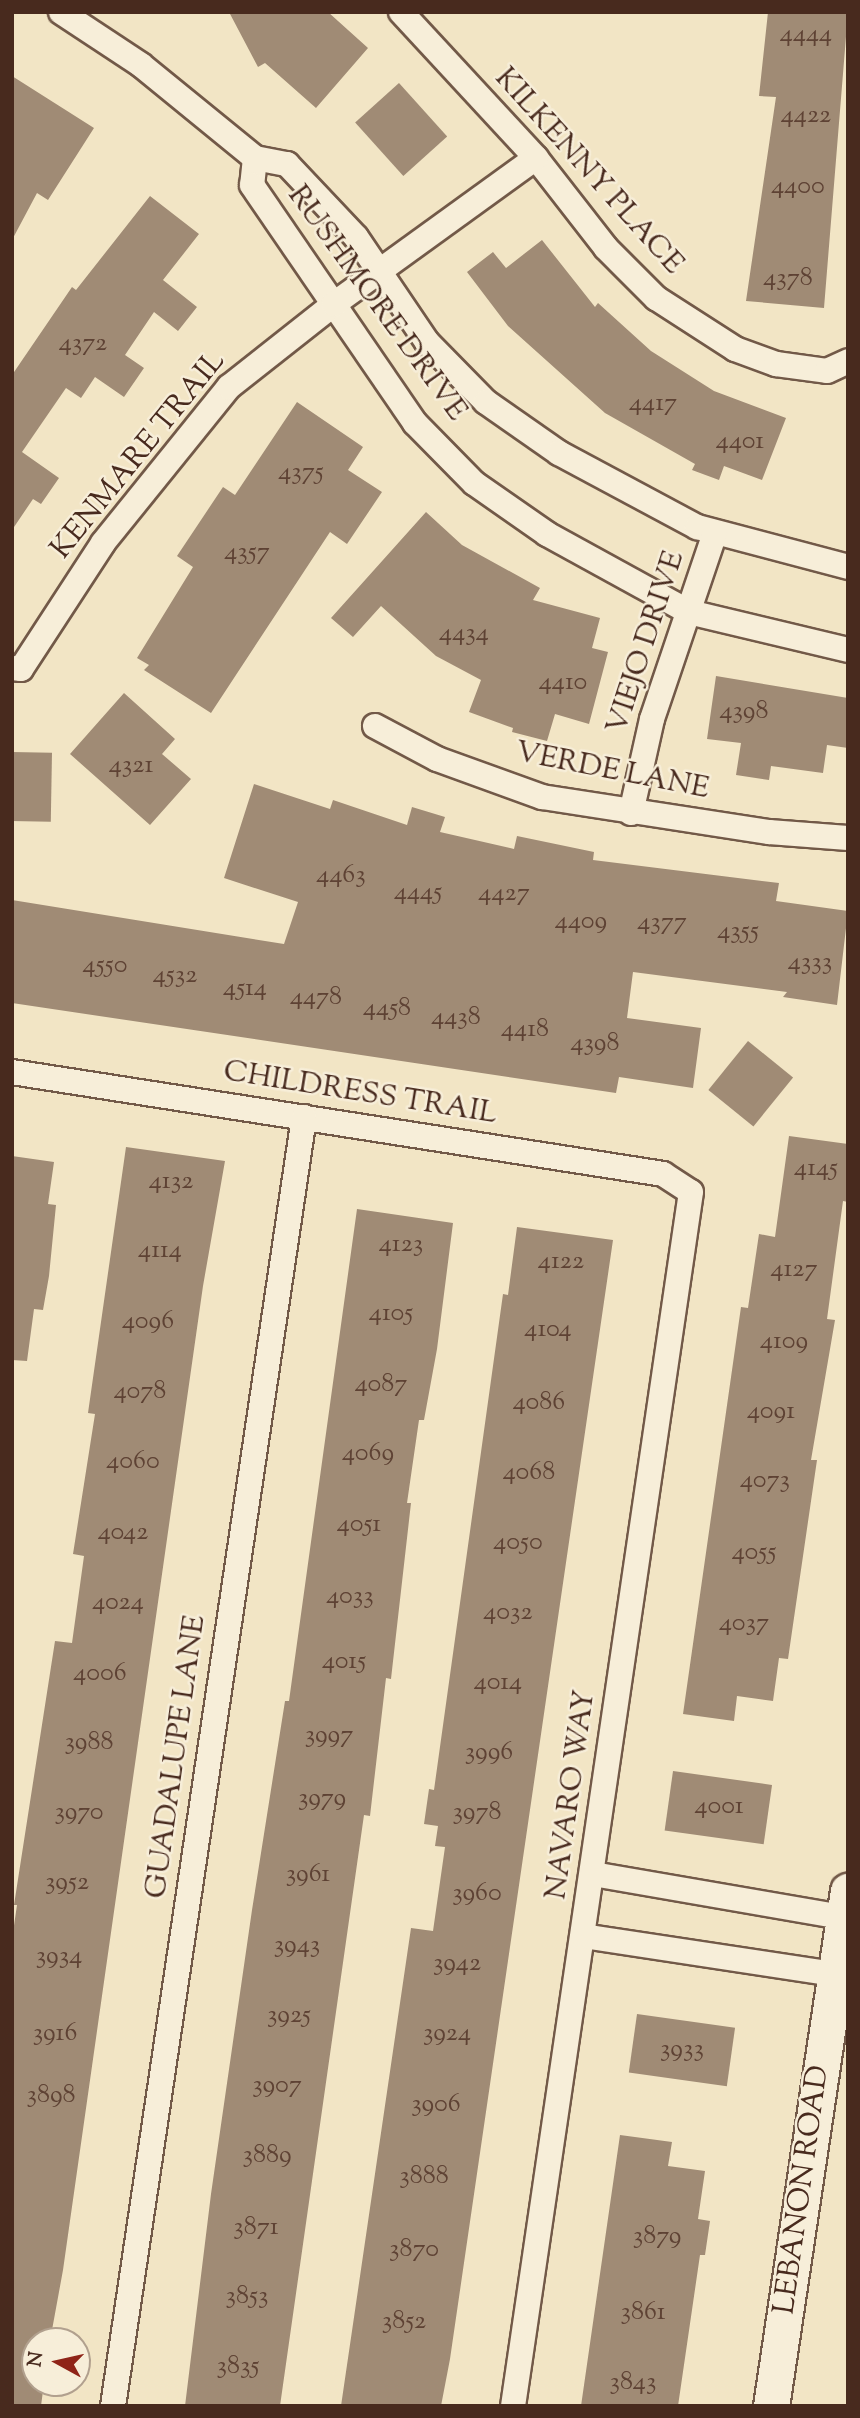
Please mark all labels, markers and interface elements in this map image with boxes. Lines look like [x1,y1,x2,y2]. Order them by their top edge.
house number: 4444 [780,19,832,51]
street label: KILKENNY PLACE [486,61,690,283]
house number: 4422 [781,100,831,132]
house number: 4400 [771,171,825,203]
street label: RUSHMORE DRIVE [279,179,473,429]
house number: 4378 [763,263,813,295]
house number: 4372 [59,328,107,360]
street label: KENMARE TRAIL [44,345,234,567]
house number: 4417 [629,388,677,420]
house number: 4401 [716,426,764,458]
house number: 4375 [278,457,324,489]
house number: 4357 [224,537,270,569]
street label: VIEJO DRIVE [600,547,694,739]
house number: 4434 [439,618,489,650]
house number: 4410 [539,667,587,699]
house number: 4398 [719,696,769,728]
street label: VERDE LANE [512,736,712,808]
house number: 4321 [109,750,153,782]
house number: 4463 [316,860,366,892]
house number: 4445 [394,877,442,909]
house number: 4427 [478,878,530,910]
house number: 4409 [555,906,607,938]
house number: 4377 [637,907,687,939]
house number: 4355 [717,916,759,948]
house number: 4333 [788,947,832,979]
house number: 4550 [83,950,127,982]
house number: 4532 [153,960,197,992]
house number: 4514 [223,973,267,1005]
house number: 4478 [290,982,342,1014]
house number: 4458 [363,993,411,1025]
house number: 4438 [431,1002,481,1034]
house number: 4418 [501,1014,549,1046]
house number: 4398 [570,1028,620,1060]
street label: CHILDRESS TRAIL [221,1055,499,1133]
house number: 4145 [794,1153,838,1185]
house number: 4132 [149,1166,193,1198]
house number: 4123 [379,1229,423,1261]
house number: 4114 [138,1235,182,1267]
house number: 4122 [538,1246,584,1278]
house number: 4127 [770,1254,818,1286]
house number: 4105 [369,1298,413,1330]
house number: 4096 [122,1306,174,1338]
house number: 4104 [524,1314,572,1346]
house number: 4109 [760,1326,808,1358]
house number: 4087 [355,1369,407,1401]
house number: 4078 [114,1376,166,1408]
house number: 4086 [513,1387,565,1419]
house number: 4091 [747,1396,795,1428]
house number: 4069 [342,1438,394,1470]
house number: 4060 [106,1446,160,1478]
house number: 4068 [503,1457,555,1489]
house number: 4073 [740,1465,790,1497]
house number: 4051 [337,1509,381,1541]
house number: 4042 [98,1517,148,1549]
house number: 4050 [493,1527,543,1559]
house number: 4055 [732,1537,776,1569]
house number: 4033 [326,1581,374,1613]
house number: 4024 [92,1587,144,1619]
house number: 4032 [483,1597,533,1629]
house number: 4037 [719,1608,769,1640]
street label: GUADALUPE LANE [139,1613,215,1901]
house number: 4015 [322,1646,366,1678]
house number: 4006 [73,1658,127,1690]
house number: 4014 [474,1667,522,1699]
street label: NAVARO WAY [539,1688,605,1902]
house number: 3997 [305,1720,353,1752]
house number: 3988 [65,1727,113,1759]
house number: 3996 [465,1737,513,1769]
house number: 3979 [298,1783,346,1815]
house number: 4001 [695,1791,743,1823]
house number: 3970 [54,1797,104,1829]
house number: 3978 [453,1797,501,1829]
house number: 3961 [286,1859,330,1891]
house number: 3952 [45,1867,89,1899]
house number: 3960 [452,1878,502,1910]
house number: 3943 [274,1930,320,1962]
house number: 3934 [36,1941,82,1973]
house number: 3942 [433,1948,481,1980]
house number: 3925 [267,2000,311,2032]
house number: 3916 [33,2018,77,2050]
house number: 3924 [423,2018,471,2050]
house number: 3933 [660,2034,704,2066]
street label: LEBANON ROAD [768,2063,838,2317]
house number: 3907 [252,2070,302,2102]
house number: 3898 [26,2080,76,2112]
house number: 3906 [411,2089,461,2121]
house number: 3889 [242,2140,292,2172]
house number: 3888 [399,2161,449,2193]
house number: 3871 [233,2212,279,2244]
house number: 3879 [633,2221,681,2253]
house number: 3870 [389,2234,439,2266]
house number: 3853 [226,2281,268,2313]
house number: 3861 [620,2297,666,2329]
house number: 3852 [382,2306,426,2338]
north arrow [21,2327,91,2397]
text: N [22,2350,51,2369]
house number: 3835 [217,2351,259,2383]
house number: 3843 [610,2367,656,2399]

